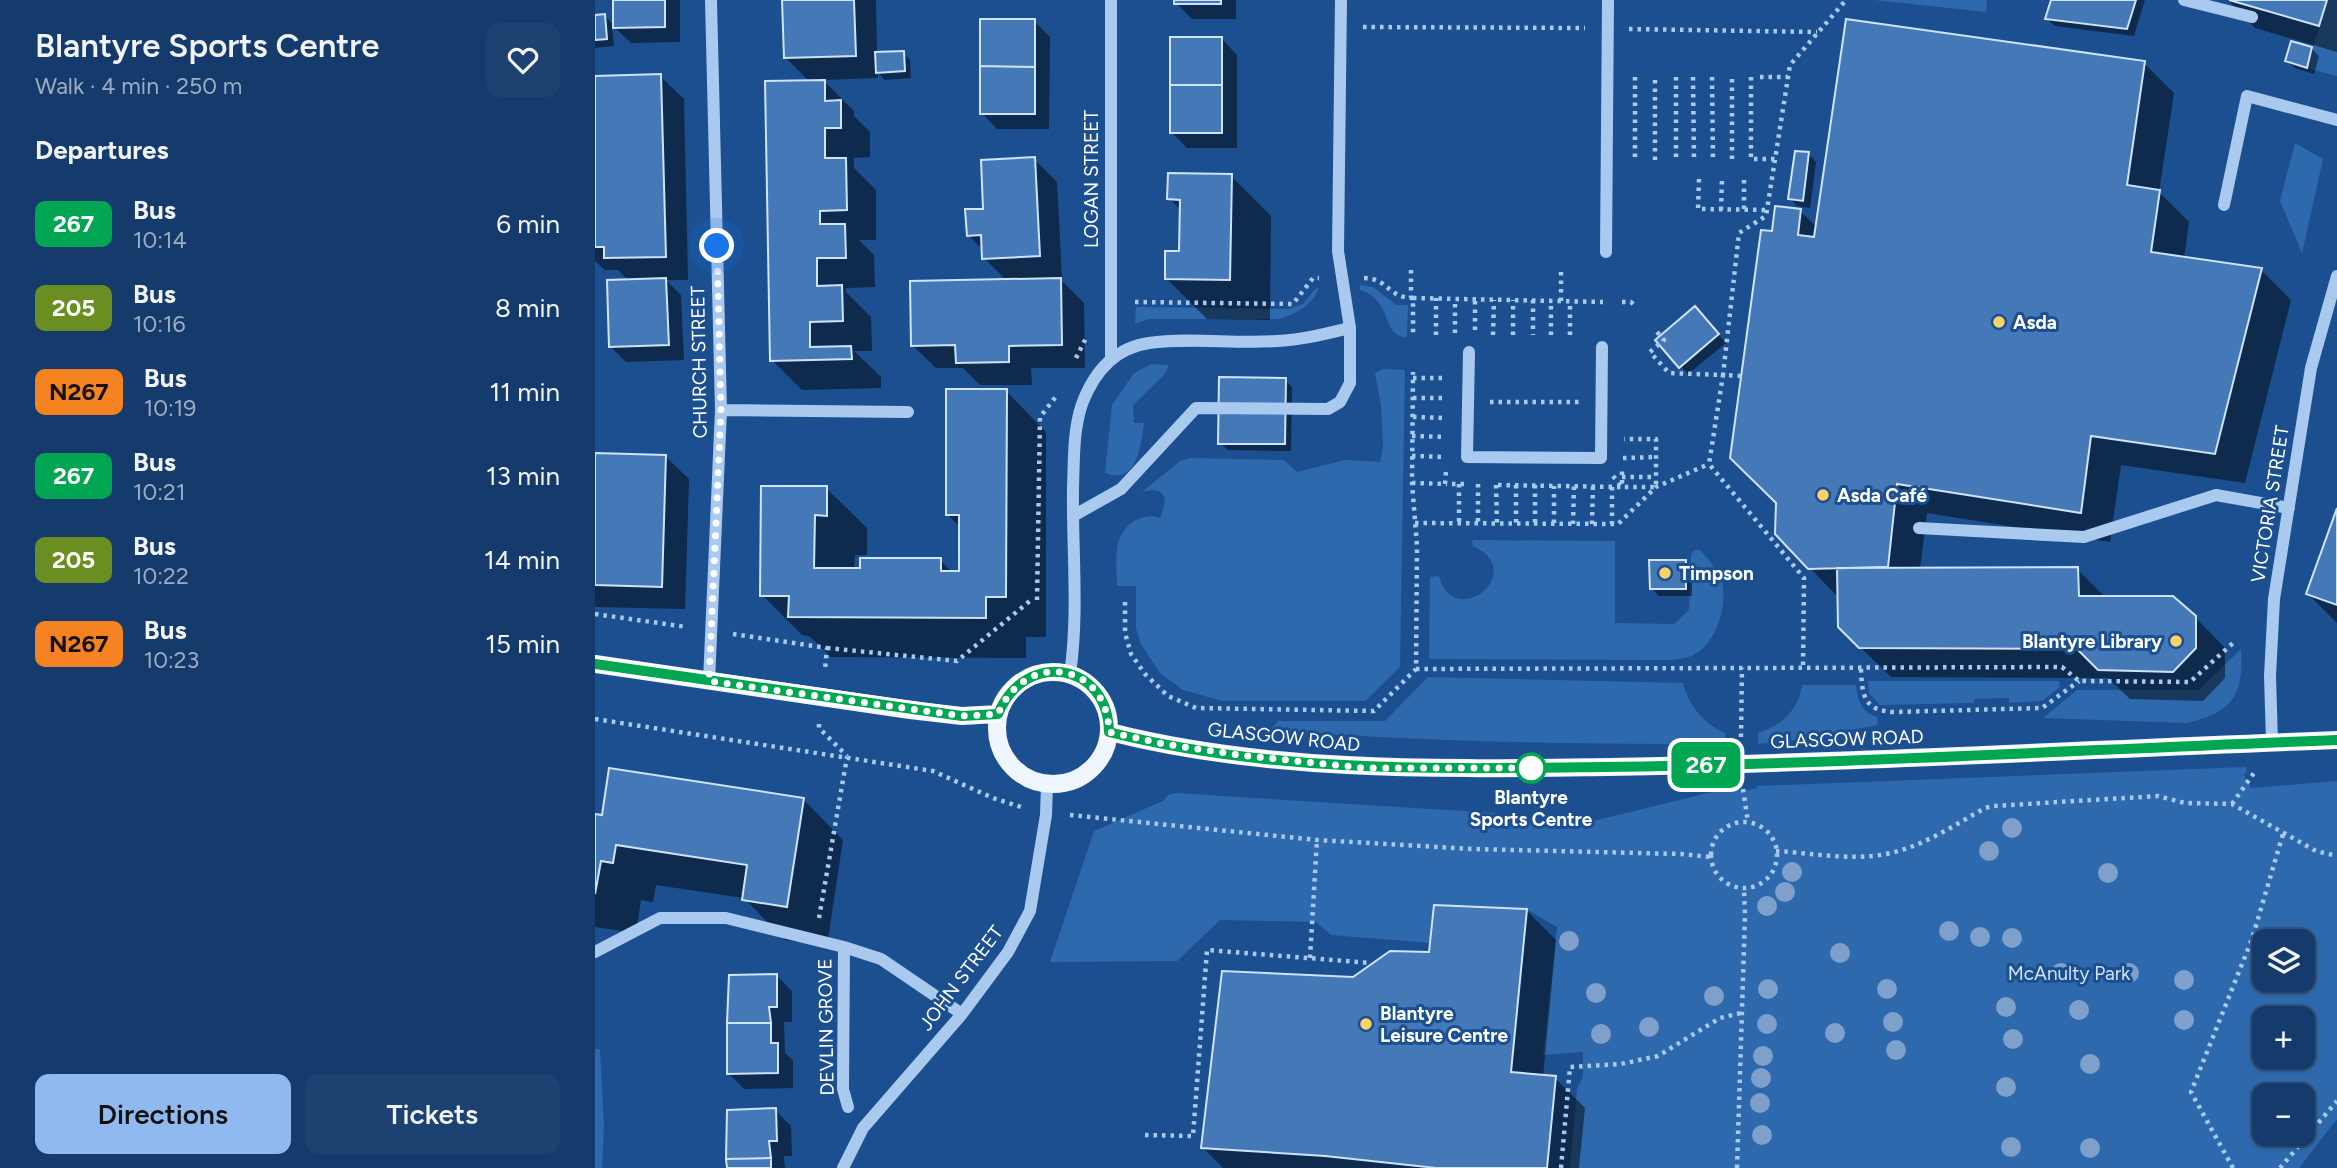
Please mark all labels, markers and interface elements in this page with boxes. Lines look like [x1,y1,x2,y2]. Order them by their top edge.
button: heart [486,23,560,97]
text: Blantyre Sports Centre [35,26,379,65]
text: Walk · 4 min · 250 m [35,72,242,100]
street label: LOGAN STREET [1080,110,1103,248]
text: Departures [35,134,169,166]
text: Bus [133,194,176,226]
text: 6 min [496,208,560,240]
text: 267 [53,209,94,238]
text: 10:14 [133,226,187,254]
your location [699,228,734,263]
text: Bus [133,278,176,310]
street label: CHURCH STREET [686,285,712,439]
text: 8 min [495,292,560,324]
text: 205 [52,293,95,322]
text: 10:16 [133,310,186,338]
place label: Asda [2013,311,2057,334]
marker: Asda [1991,314,2007,330]
text: Bus [144,362,187,394]
text: 11 min [489,376,560,408]
text: N267 [49,377,109,406]
text: 10:19 [144,394,196,422]
street label: VICTORIA STREET [2246,423,2294,584]
text: Bus [133,446,176,478]
text: 13 min [486,460,560,492]
text: 267 [53,461,94,490]
text: 10:21 [133,478,185,506]
place label: Asda Café [1837,484,1928,507]
marker: Asda Café [1815,487,1831,503]
text: Bus [133,530,176,562]
text: 14 min [484,544,560,576]
text: 205 [52,545,95,574]
text: 10:22 [133,562,189,590]
place label: Timpson [1679,562,1754,585]
marker: Timpson [1657,565,1673,581]
text: Bus [144,614,187,646]
text: 15 min [485,628,560,660]
text: N267 [49,629,109,658]
place label: Blantyre Library [2022,630,2162,653]
marker: Blantyre Library [2168,633,2184,649]
text: 10:23 [144,646,199,674]
street label: GLASGOW ROAD [1207,718,1361,756]
street label: GLASGOW ROAD [1770,725,1924,753]
line badge: 267 [1666,742,1746,788]
text: 267 [1685,750,1727,779]
marker: Blantyre Sports Centre [1516,753,1546,783]
place label: Blantyre Sports Centre [1470,786,1593,831]
street label: JOHN STREET [914,921,1008,1035]
map controls [2252,929,2315,1146]
button: layers [2252,929,2315,992]
street label: DEVLIN GROVE [813,958,839,1096]
park label: McAnulty Park [2008,962,2131,985]
place label: Blantyre Leisure Centre [1380,1002,1509,1047]
button: + [2252,1006,2315,1069]
marker: Blantyre Leisure Centre [1358,1016,1374,1032]
button: Directions [35,1074,291,1154]
button: Tickets [305,1074,560,1154]
button: − [2252,1083,2315,1146]

